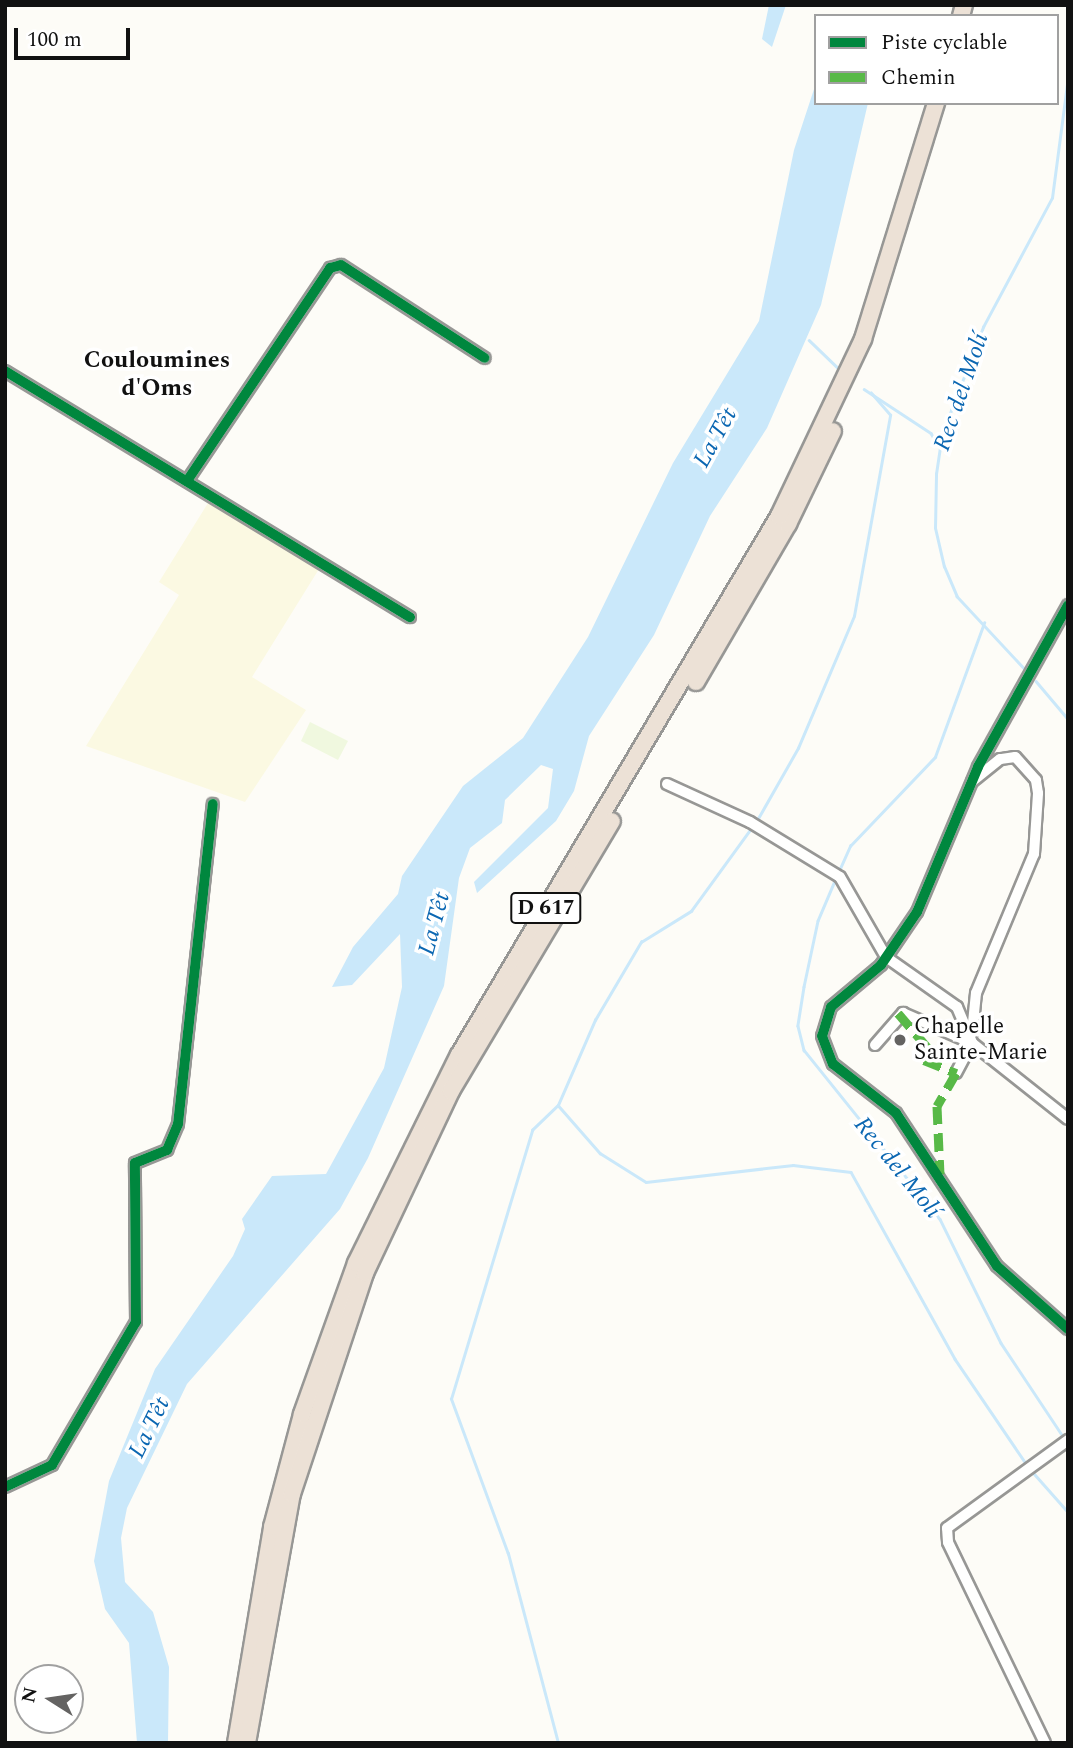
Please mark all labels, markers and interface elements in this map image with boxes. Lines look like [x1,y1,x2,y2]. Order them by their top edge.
scale bar [18,14,133,58]
legend [814,14,1059,105]
text: 100 m [27,24,82,56]
text: Piste cyclable [881,27,1007,59]
text: Chemin [881,62,955,94]
water label: Rec del Molí [928,329,996,455]
district label: Couloumines d'Oms [84,347,230,403]
water label: La Têt [688,403,744,473]
water label: La Têt [413,889,457,959]
road number: D 617 [509,890,583,926]
place label: Chapelle Sainte-Marie [914,1013,1047,1067]
marker: Chapelle Sainte-Marie [892,1032,908,1048]
water label: Rec del Molí [847,1111,947,1225]
water label: La Têt [123,1393,177,1463]
north arrow [14,1664,84,1734]
text: N [14,1684,46,1706]

